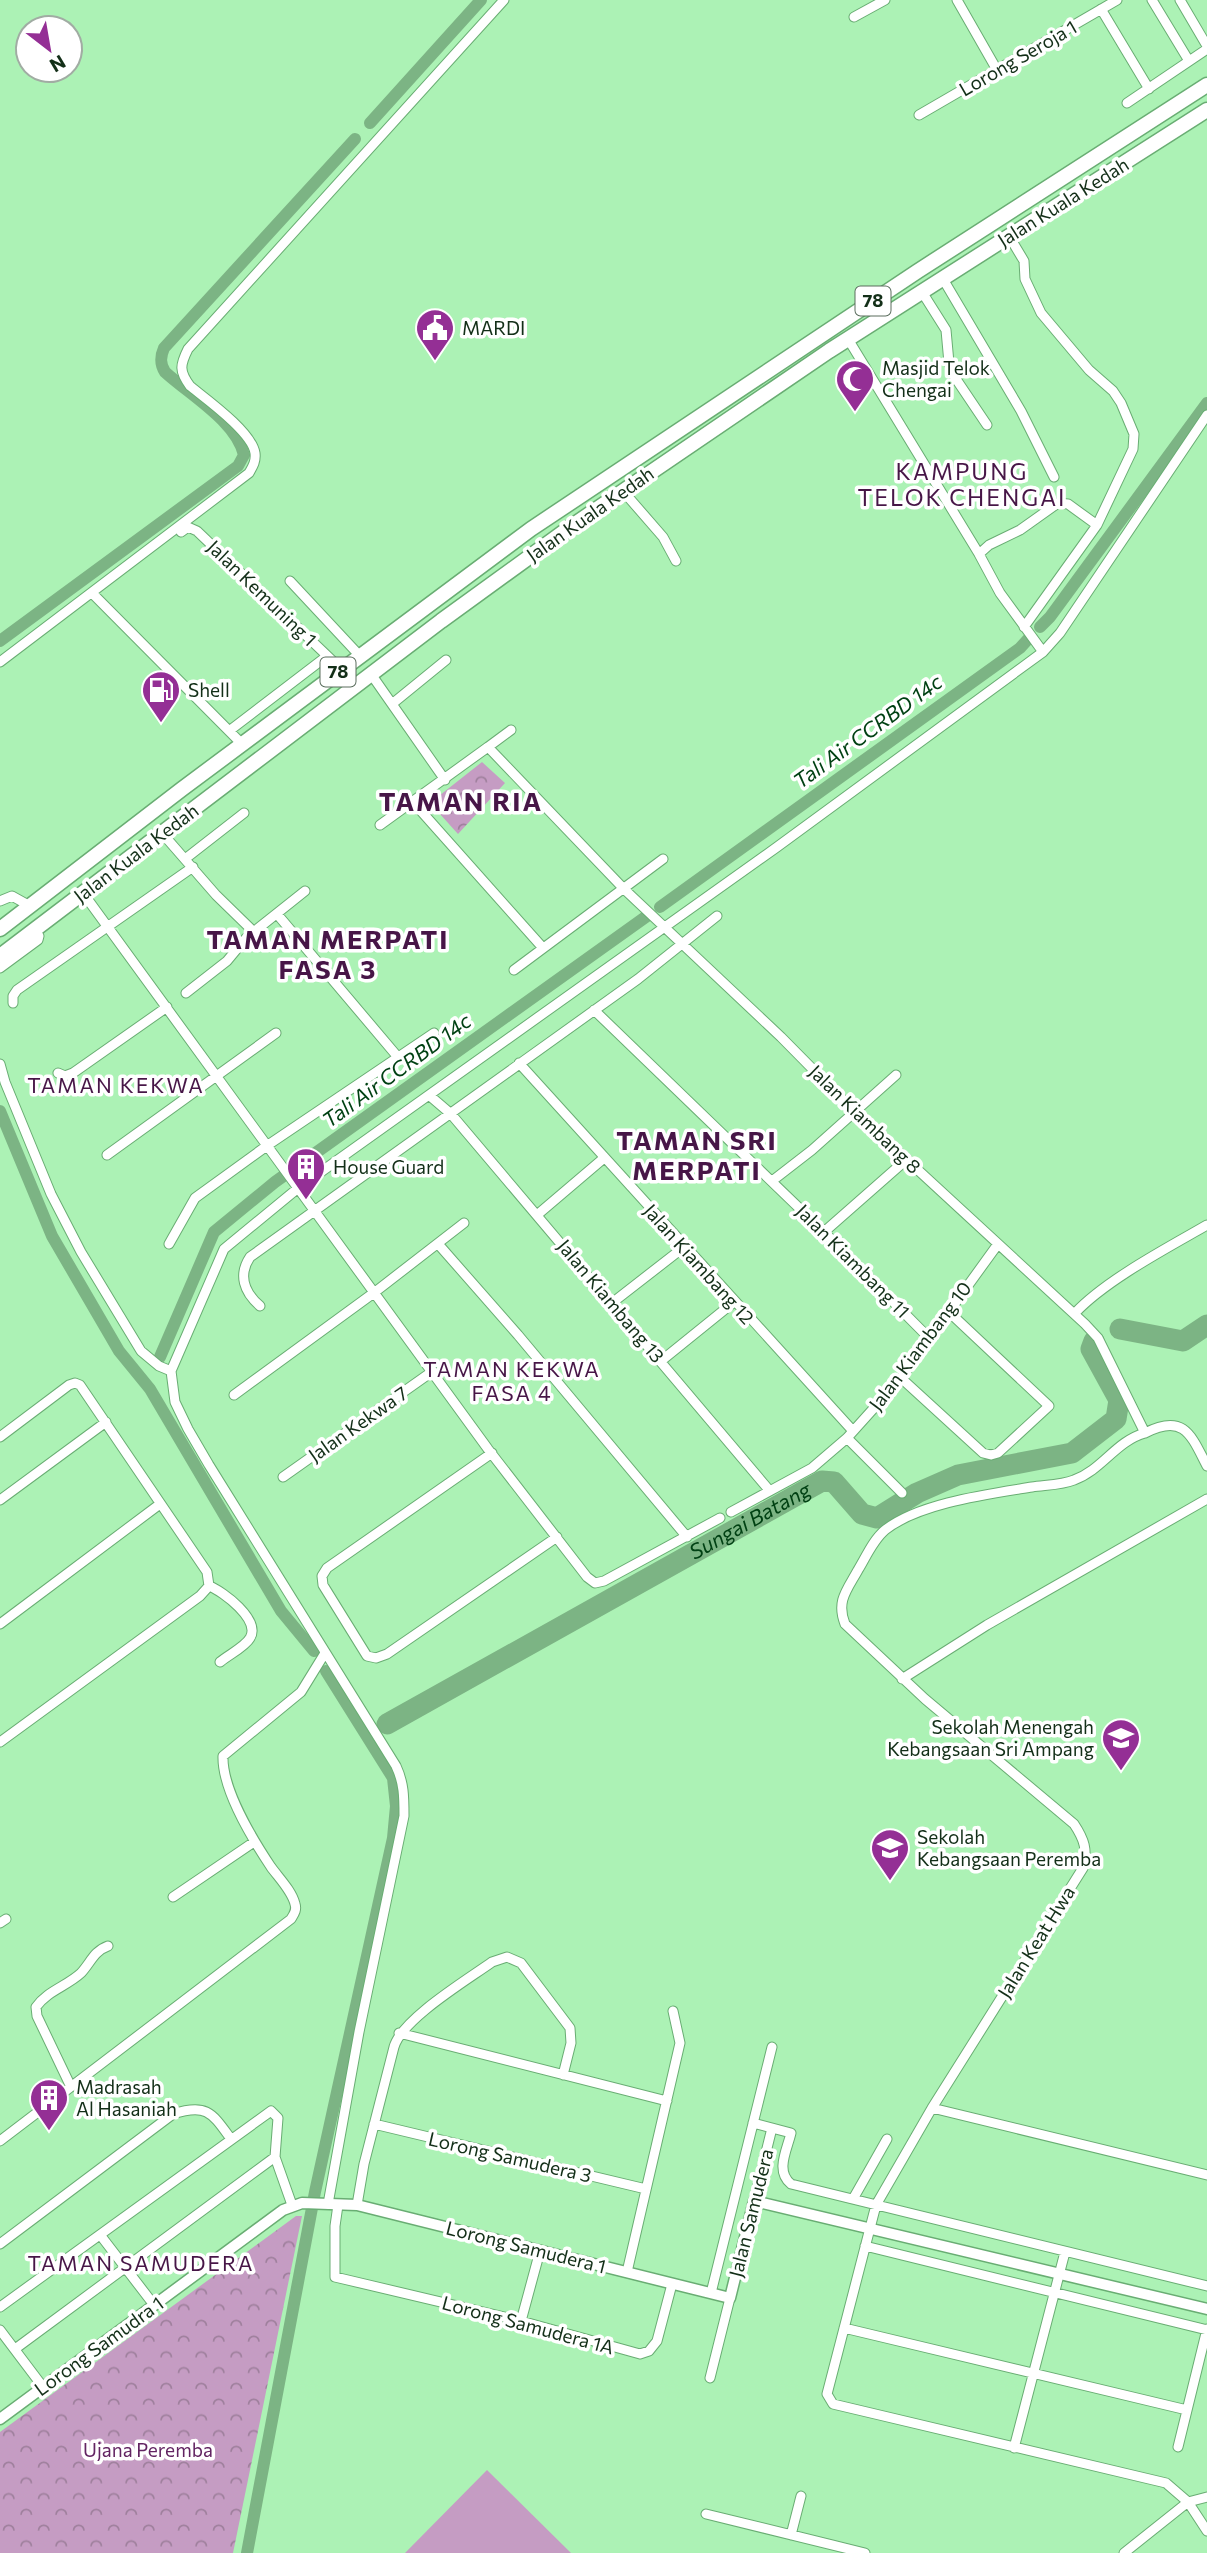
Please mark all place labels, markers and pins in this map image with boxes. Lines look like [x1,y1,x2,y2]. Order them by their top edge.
public building icon: MARDI [414,307,456,362]
place label: MARDI [462,316,525,339]
place label: Masjid Telok Chengai [882,356,990,401]
mosque icon: Masjid Telok Chengai [834,358,876,413]
fuel station icon: Shell [140,669,182,724]
place label: Shell [188,678,230,701]
building icon: House Guard [285,1146,327,1201]
place label: House Guard [333,1155,444,1178]
place label: Sekolah Menengah Kebangsaan Sri Ampang [887,1715,1094,1760]
school or university icon: Sekolah Menengah Kebangsaan Sri Ampang [1100,1717,1142,1772]
place label: Sekolah Kebangsaan Peremba [917,1825,1101,1870]
school or university icon: Sekolah Kebangsaan Peremba [869,1827,911,1882]
place label: Madrasah Al Hasaniah [76,2075,177,2120]
building icon: Madrasah Al Hasaniah [28,2077,70,2132]

